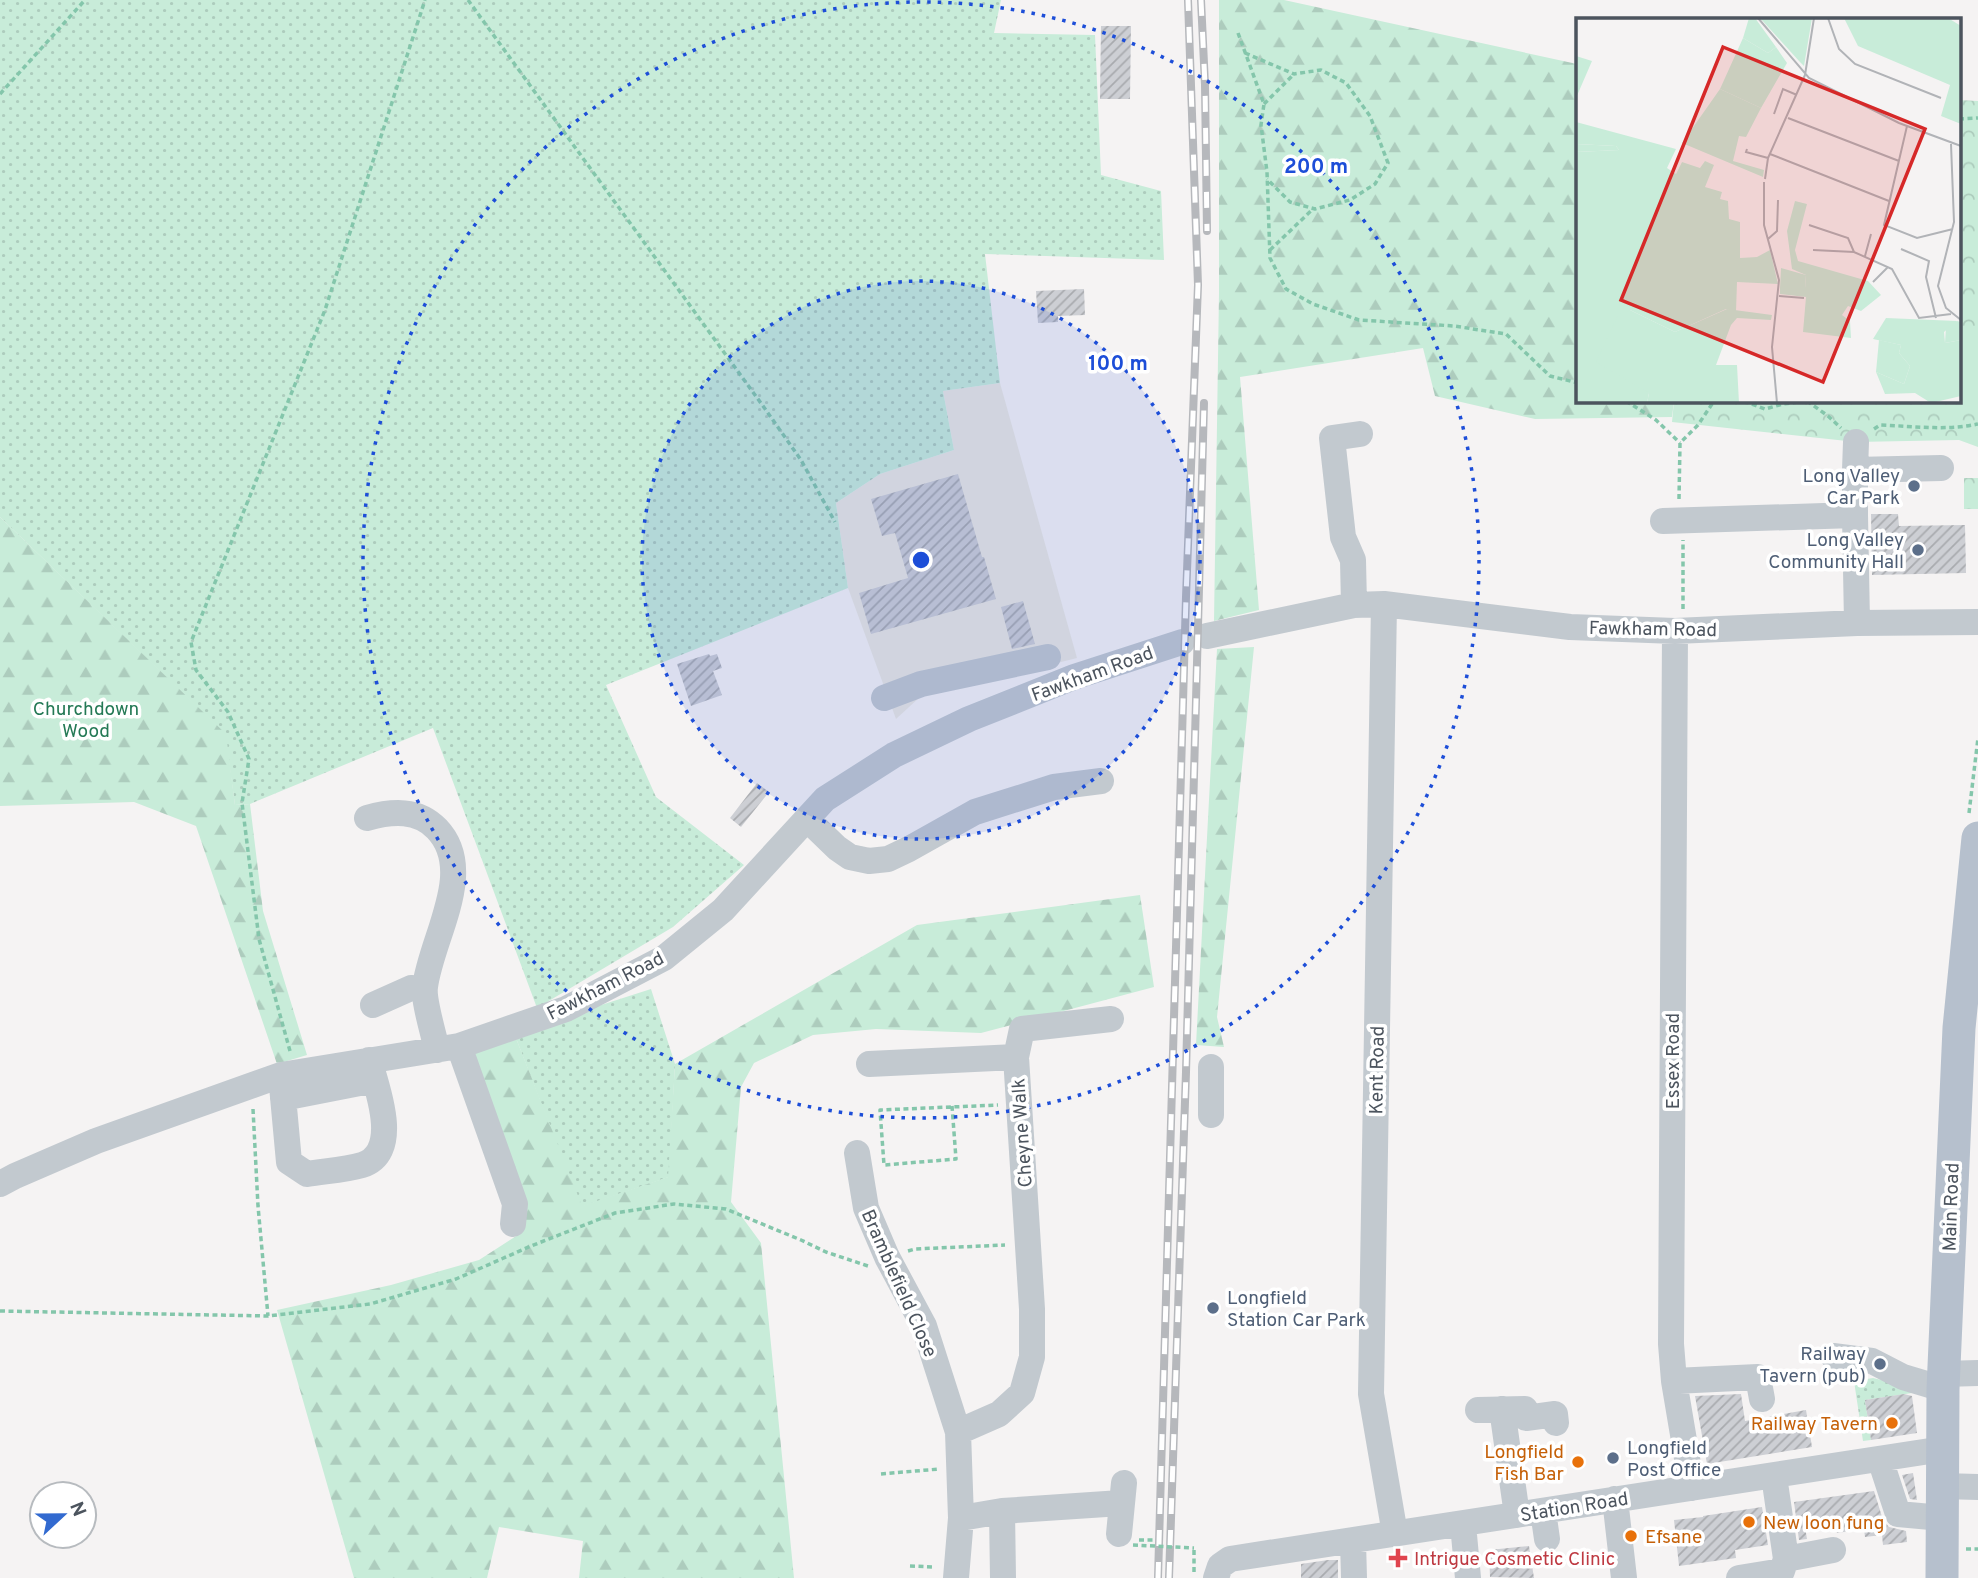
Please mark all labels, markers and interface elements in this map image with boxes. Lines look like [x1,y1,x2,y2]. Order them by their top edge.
inset map [1576,18,1960,402]
text: 200 m [1284,154,1348,181]
text: 100 m [1088,351,1148,378]
place label: Long Valley Car Park [1803,465,1900,511]
marker: Long Valley Car Park [1906,478,1922,494]
place label: Long Valley Community Hall [1768,529,1904,575]
marker: Long Valley Community Hall [1910,542,1926,558]
centre of rings [909,548,933,572]
street label: Fawkham Road [1589,617,1717,643]
street label: Fawkham Road [1028,642,1157,708]
park label: Churchdown Wood [33,698,139,744]
street label: Fawkham Road [543,947,668,1027]
street label: Essex Road [1662,1013,1686,1109]
street label: Kent Road [1365,1026,1391,1115]
street label: Cheyne Walk [1007,1078,1039,1188]
street label: Main Road [1938,1162,1966,1252]
street label: Bramblefield Close [855,1206,942,1362]
place label: Longfield Station Car Park [1227,1287,1366,1333]
marker: Longfield Station Car Park [1205,1300,1221,1316]
place label: Railway Tavern (pub) [1759,1343,1866,1389]
marker: Railway Tavern (pub) [1872,1356,1888,1372]
place label: Railway Tavern [1751,1413,1878,1437]
marker: Railway Tavern [1884,1415,1900,1431]
place label: Longfield Post Office [1627,1437,1721,1483]
place label: Longfield Fish Bar [1484,1441,1565,1487]
marker: Longfield Post Office [1605,1450,1621,1466]
marker: Longfield Fish Bar [1570,1454,1586,1470]
north arrow [28,1480,98,1550]
street label: Station Road [1519,1488,1630,1528]
text: N [63,1499,91,1520]
place label: New loon fung [1763,1512,1885,1536]
marker: New loon fung [1741,1514,1757,1530]
place label: Efsane [1645,1526,1702,1550]
marker: Efsane [1623,1528,1639,1544]
marker: Intrigue Cosmetic Clinic [1388,1548,1408,1568]
place label: Intrigue Cosmetic Clinic [1414,1548,1615,1572]

